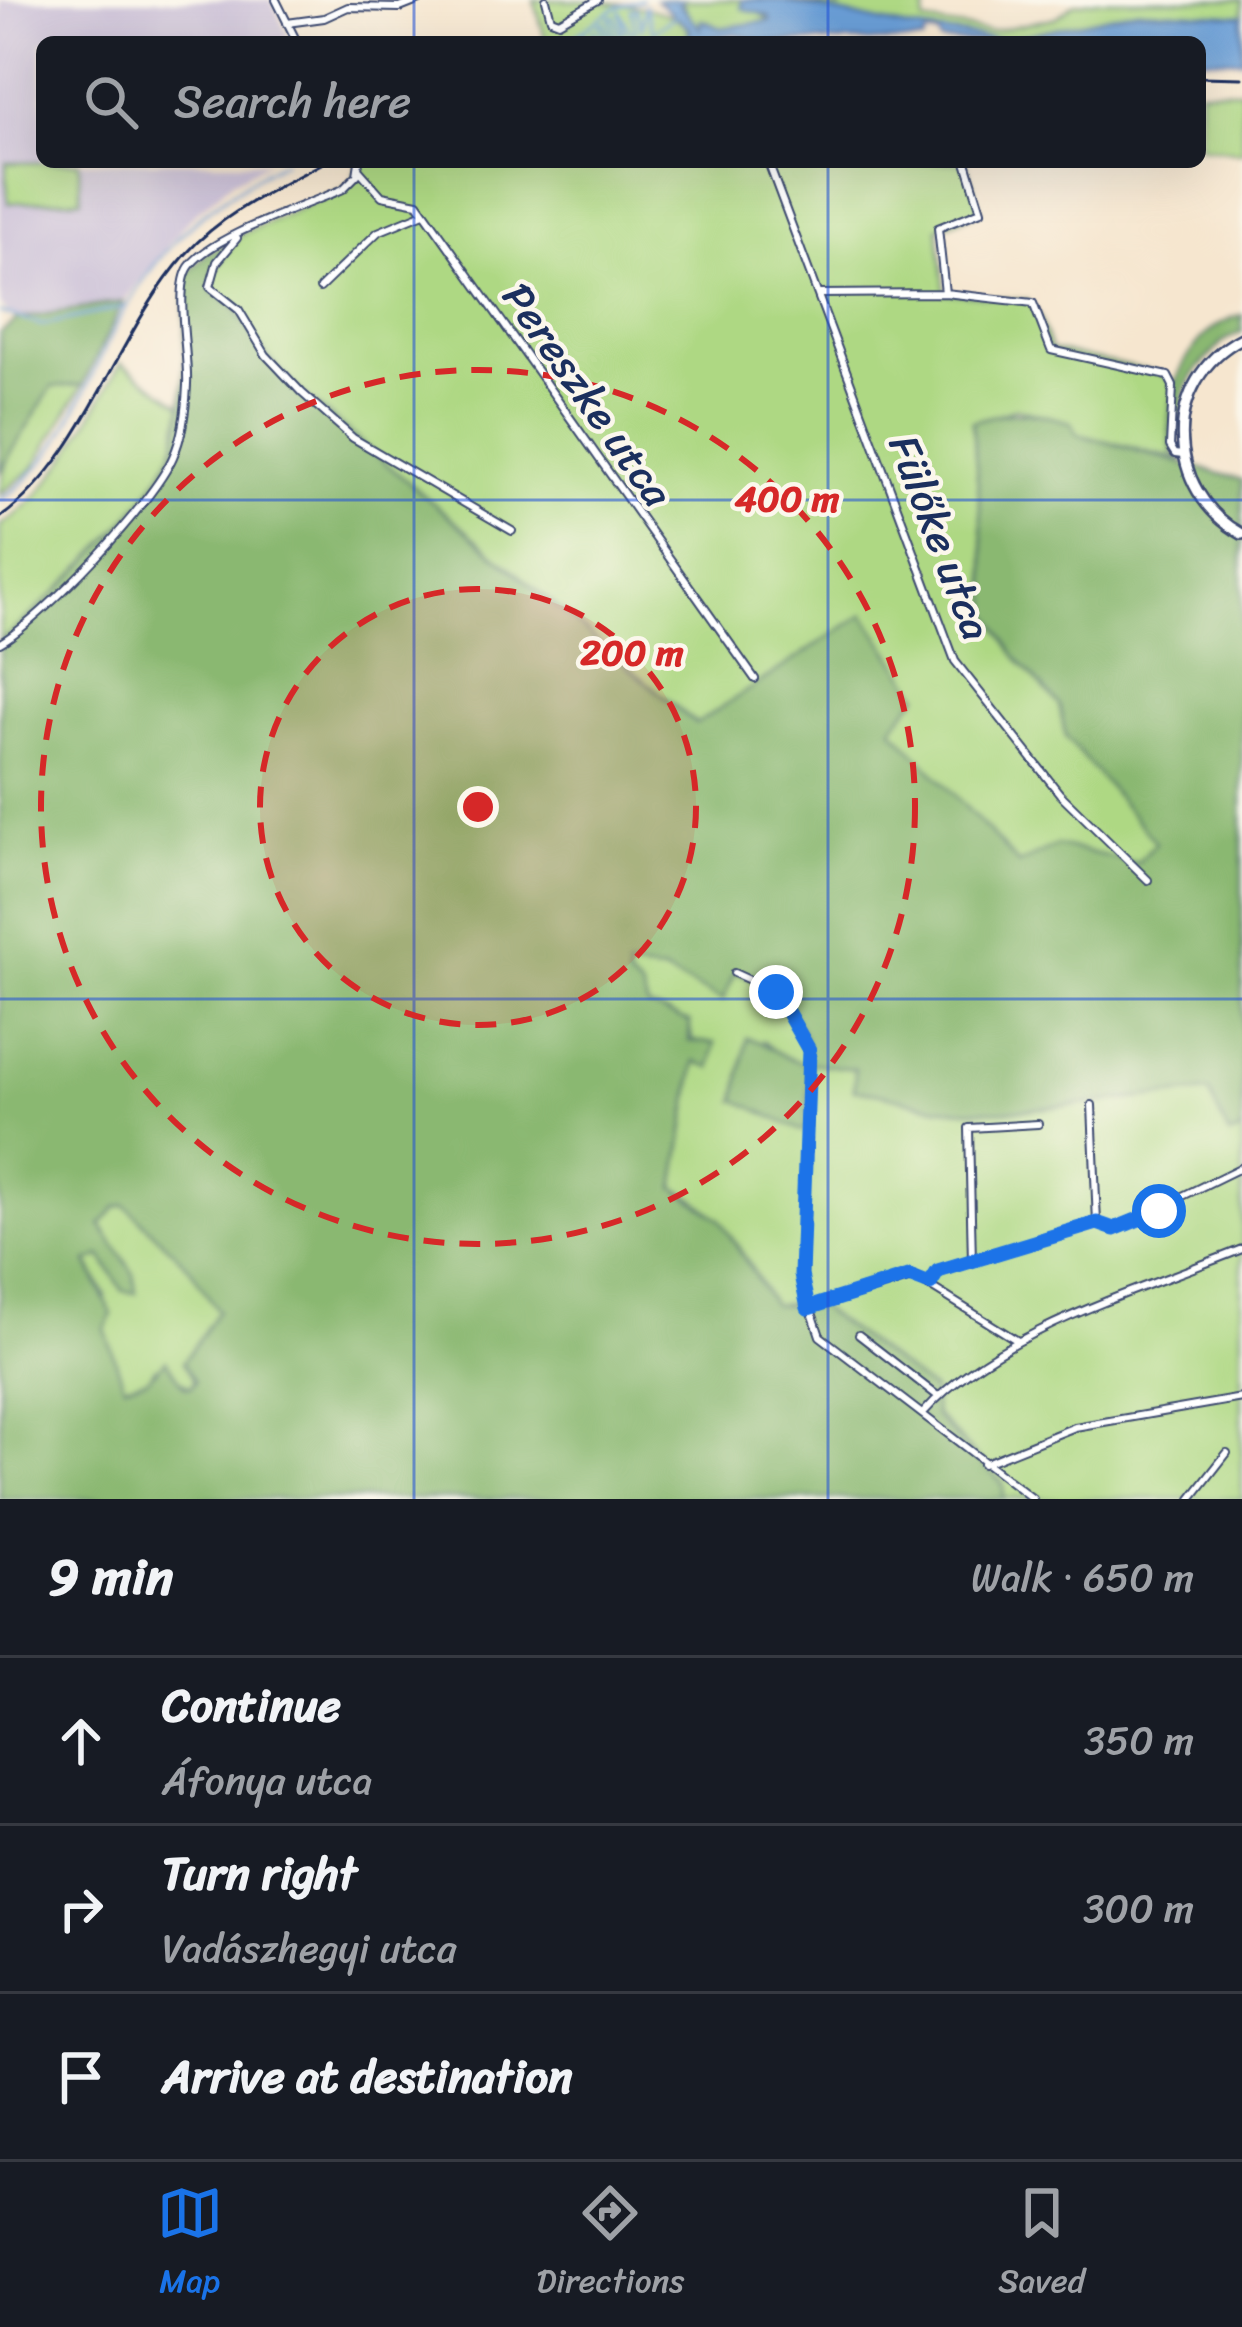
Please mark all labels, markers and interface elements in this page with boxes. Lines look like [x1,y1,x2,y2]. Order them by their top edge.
search box [36,36,1206,168]
text: Search here [174,62,411,142]
icon: search [78,69,144,135]
street label: Pereszke utca [482,266,693,524]
street label: Fülőke utca [867,424,1013,651]
text: 400 m [734,467,840,531]
text: 200 m [580,621,684,685]
centre of rings [457,786,499,828]
route end [749,965,803,1019]
route start [1132,1184,1186,1238]
text: 9 min [48,1532,173,1622]
text: Walk · 650 m [971,1543,1194,1612]
text: Continue [162,1666,341,1746]
text: 350 m [1084,1706,1194,1775]
icon: ahead [48,1708,114,1774]
text: Áfonya utca [162,1746,372,1815]
text: Turn right [162,1834,357,1914]
text: 300 m [1083,1874,1194,1943]
icon: right [48,1876,114,1942]
text: Vadászhegyi utca [162,1914,457,1983]
text: Arrive at destination [162,2037,572,2117]
icon: arrive [48,2044,114,2110]
tab: Map [157,2180,223,2310]
tab: Directions [537,2180,684,2310]
tab: Saved [998,2180,1085,2310]

